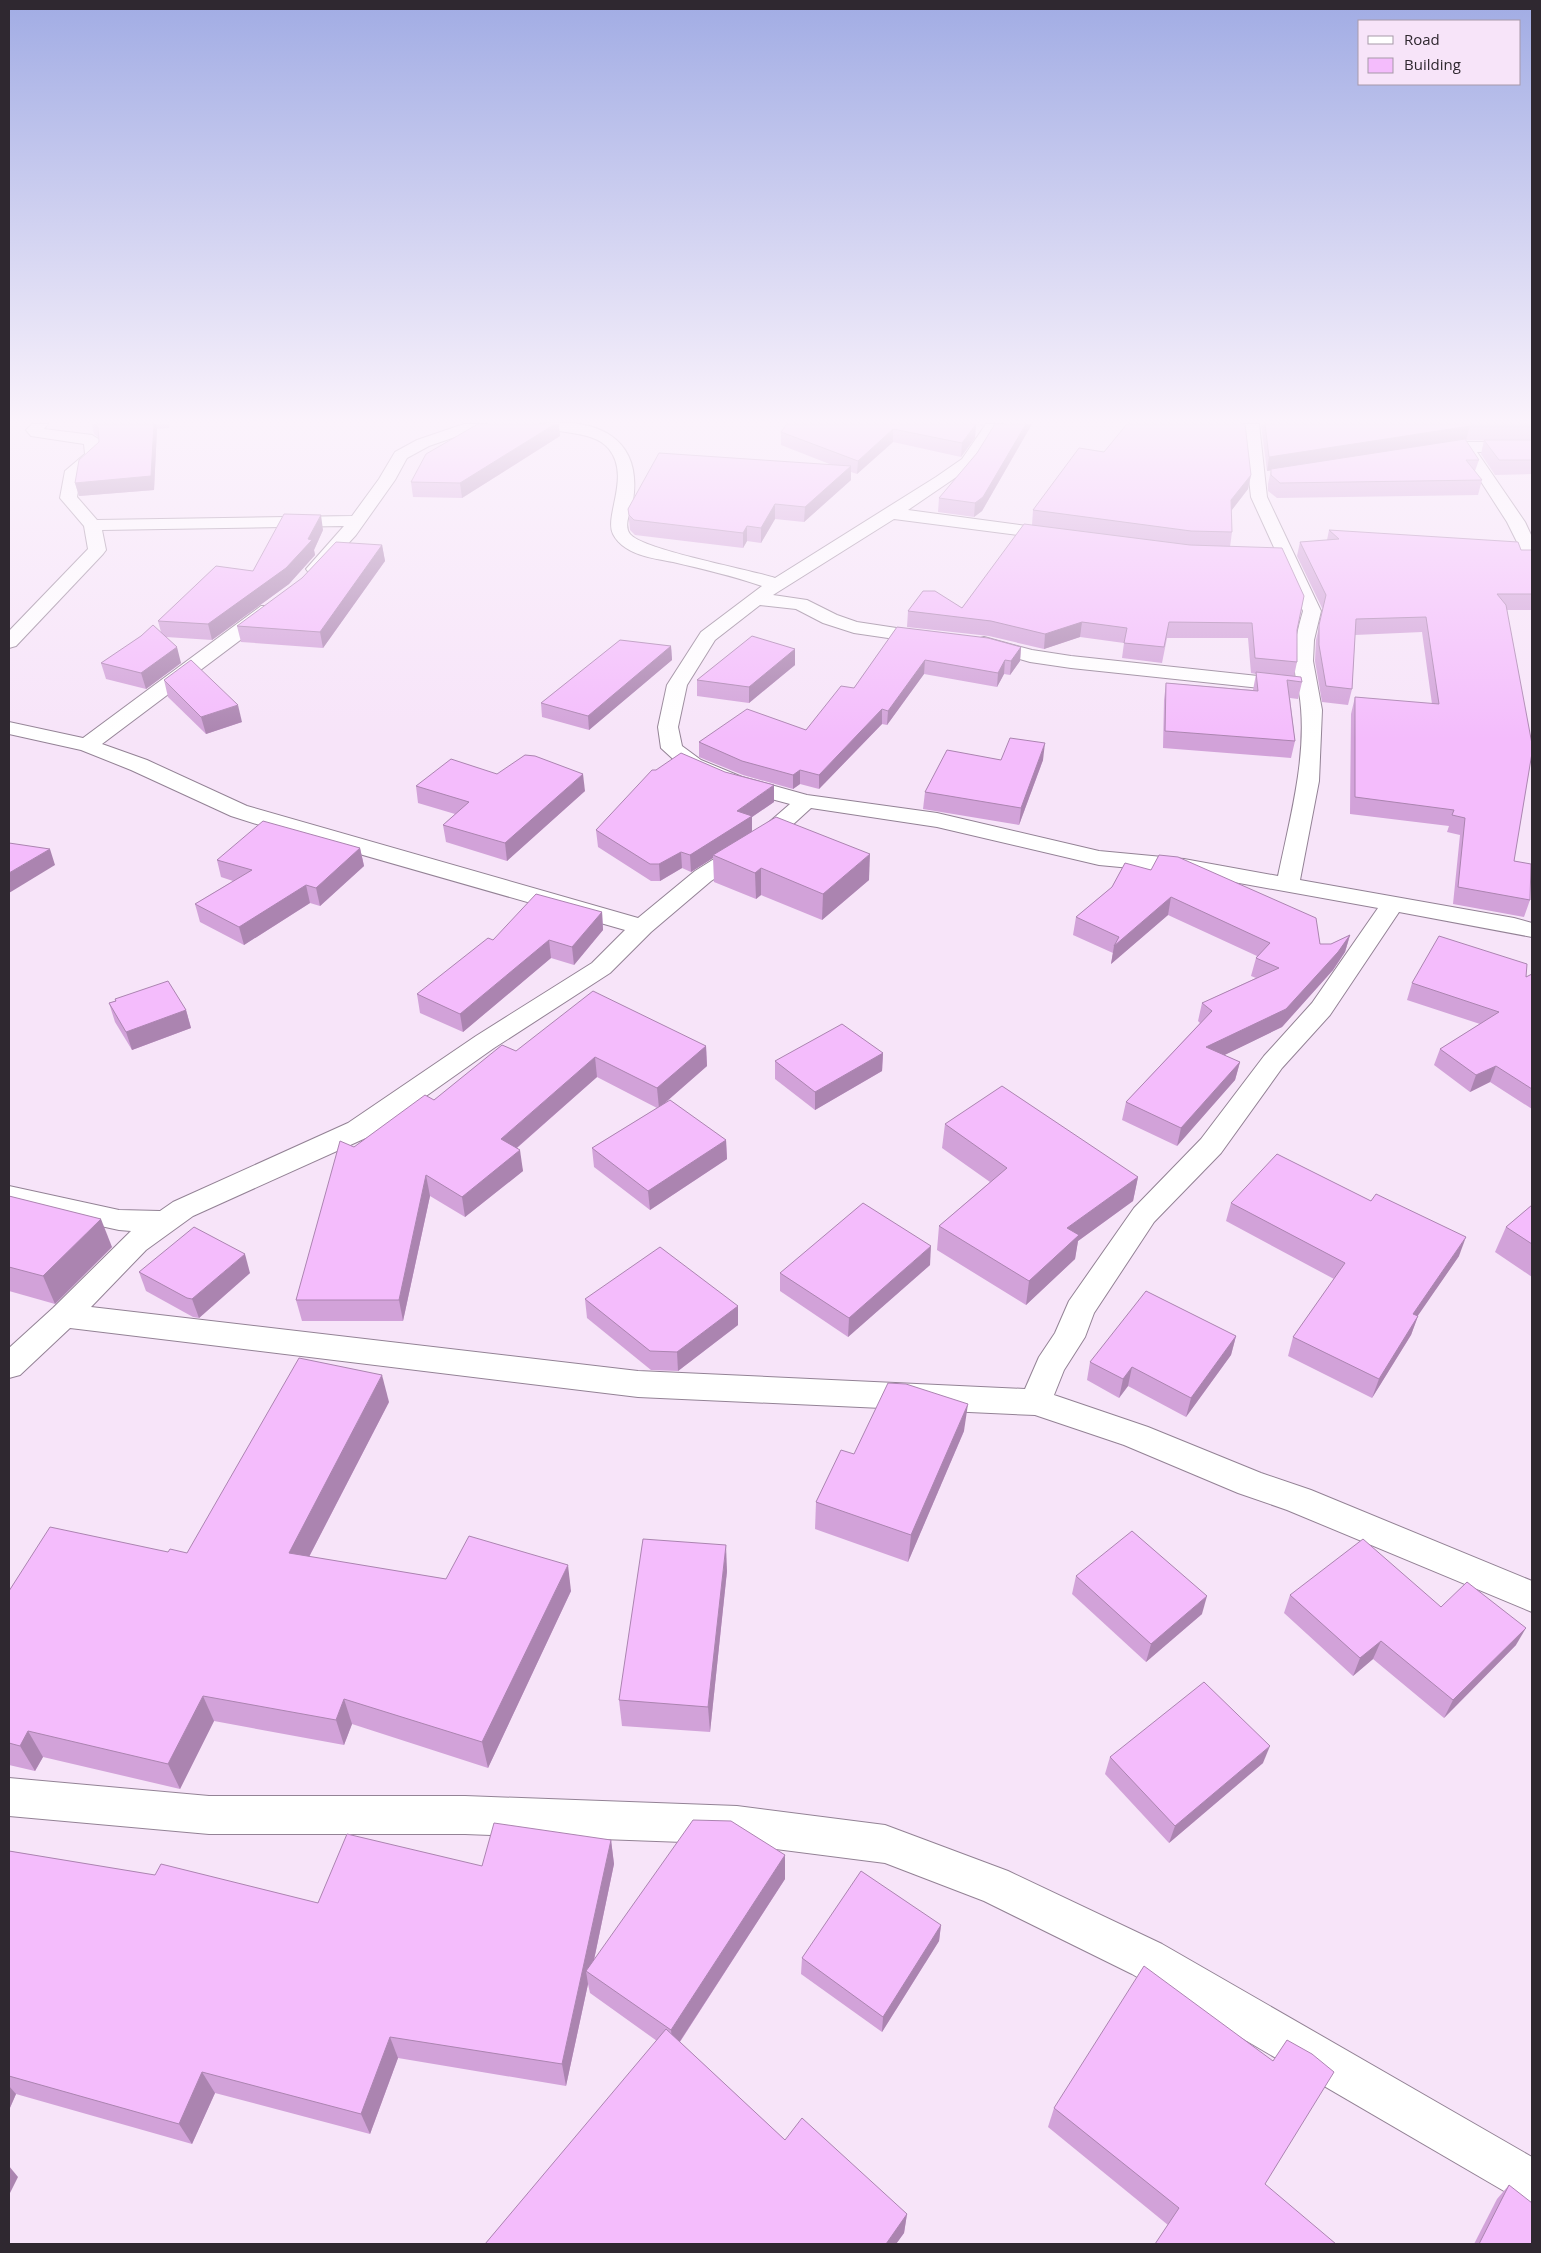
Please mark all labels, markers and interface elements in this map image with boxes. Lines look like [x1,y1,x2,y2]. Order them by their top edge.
legend [1358,20,1521,85]
text: Road [1404,29,1440,49]
text: Building [1404,54,1461,74]

